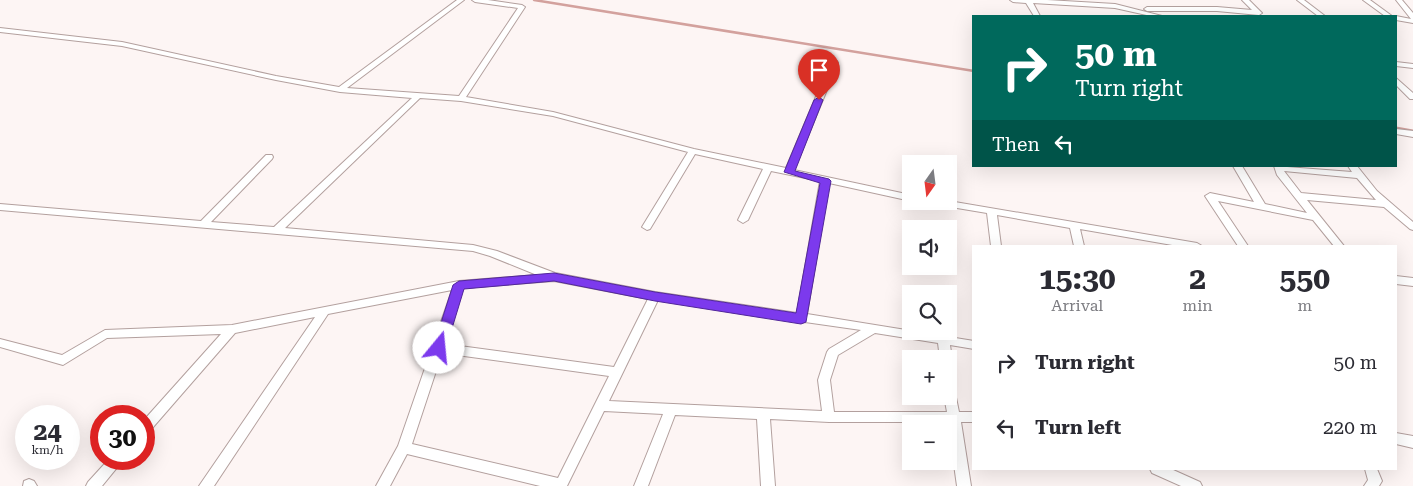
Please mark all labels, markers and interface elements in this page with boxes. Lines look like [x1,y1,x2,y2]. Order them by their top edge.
text: 50 m [1075,34,1157,75]
icon: right [992,35,1057,100]
pin [798,49,840,100]
icon: arrive [805,56,833,84]
text: Turn right [1075,76,1183,101]
icon: left [1050,130,1078,158]
text: Then [992,133,1040,156]
north arrow [902,155,958,210]
map controls [902,155,957,470]
button: sound [902,220,957,275]
text: 15:30 [1039,261,1116,296]
text: 2 [1189,261,1206,296]
text: 550 [1280,261,1330,296]
button: search [902,285,957,340]
text: Arrival [1051,296,1103,315]
text: min [1183,296,1213,315]
text: m [1297,296,1312,315]
position arrow [412,321,464,373]
icon: right [992,349,1020,377]
button: + [902,350,957,405]
text: Turn right [1035,351,1135,374]
text: 50 m [1334,351,1377,374]
speed limit sign: 30 [90,405,155,470]
icon: left [992,414,1020,442]
button: − [902,415,957,470]
text: Turn left [1035,416,1121,439]
text: 220 m [1323,416,1377,439]
text: 24 [33,417,62,446]
text: km/h [31,443,64,457]

